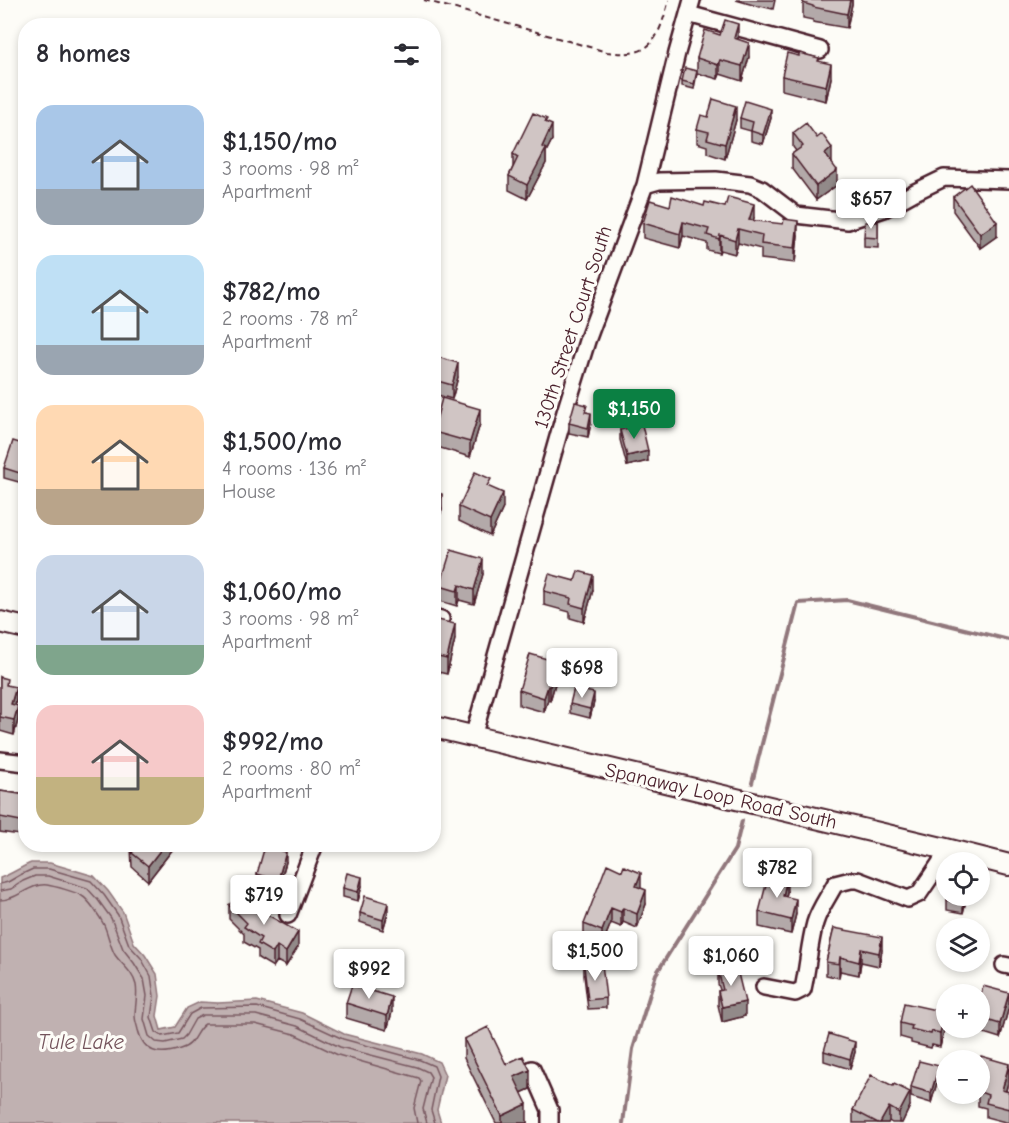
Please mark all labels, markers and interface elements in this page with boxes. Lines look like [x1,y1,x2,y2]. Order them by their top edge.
icon: filters [390,38,423,71]
text: 8 homes [36,39,130,69]
text: $1,150/mo [222,127,337,157]
icon: home [84,129,156,201]
text: 3 rooms · 98 m² [222,157,358,180]
pin: $657 [835,179,907,230]
text: Apartment [222,180,312,203]
text: $657 [850,187,892,210]
street label: 130th Street Court South [529,223,617,431]
text: $782/mo [222,277,320,307]
icon: home [84,279,156,351]
text: 2 rooms · 78 m² [222,307,358,330]
text: Apartment [222,330,312,353]
pin: $1,150 [585,389,683,440]
text: $1,150 [607,397,661,420]
text: $1,500/mo [222,427,342,457]
icon: home [84,429,156,501]
text: 4 rooms · 136 m² [222,457,366,480]
text: House [222,480,276,503]
text: $1,060/mo [222,577,342,607]
icon: home [84,579,156,651]
text: 3 rooms · 98 m² [222,607,358,630]
text: Apartment [222,630,312,653]
pin: $698 [546,648,618,699]
text: $698 [560,656,604,679]
text: $992/mo [222,727,323,757]
icon: home [84,729,156,801]
text: 2 rooms · 80 m² [222,757,360,780]
street label: Spanaway Loop Road South [603,758,839,834]
text: Apartment [222,780,312,803]
pin: $782 [741,848,813,899]
map controls [936,852,990,1104]
button: locate [936,852,990,906]
text: $782 [757,856,797,879]
pin: $719 [228,875,300,926]
text: $719 [244,883,284,906]
button: layers [936,918,990,972]
pin: $1,500 [546,931,644,982]
pin: $1,060 [682,936,780,987]
text: $1,500 [566,939,624,962]
text: $1,060 [702,944,760,967]
pin: $992 [333,949,405,1000]
text: $992 [348,957,390,980]
button: + [936,984,990,1038]
water label: Tule Lake [38,1030,124,1054]
button: − [936,1050,990,1104]

